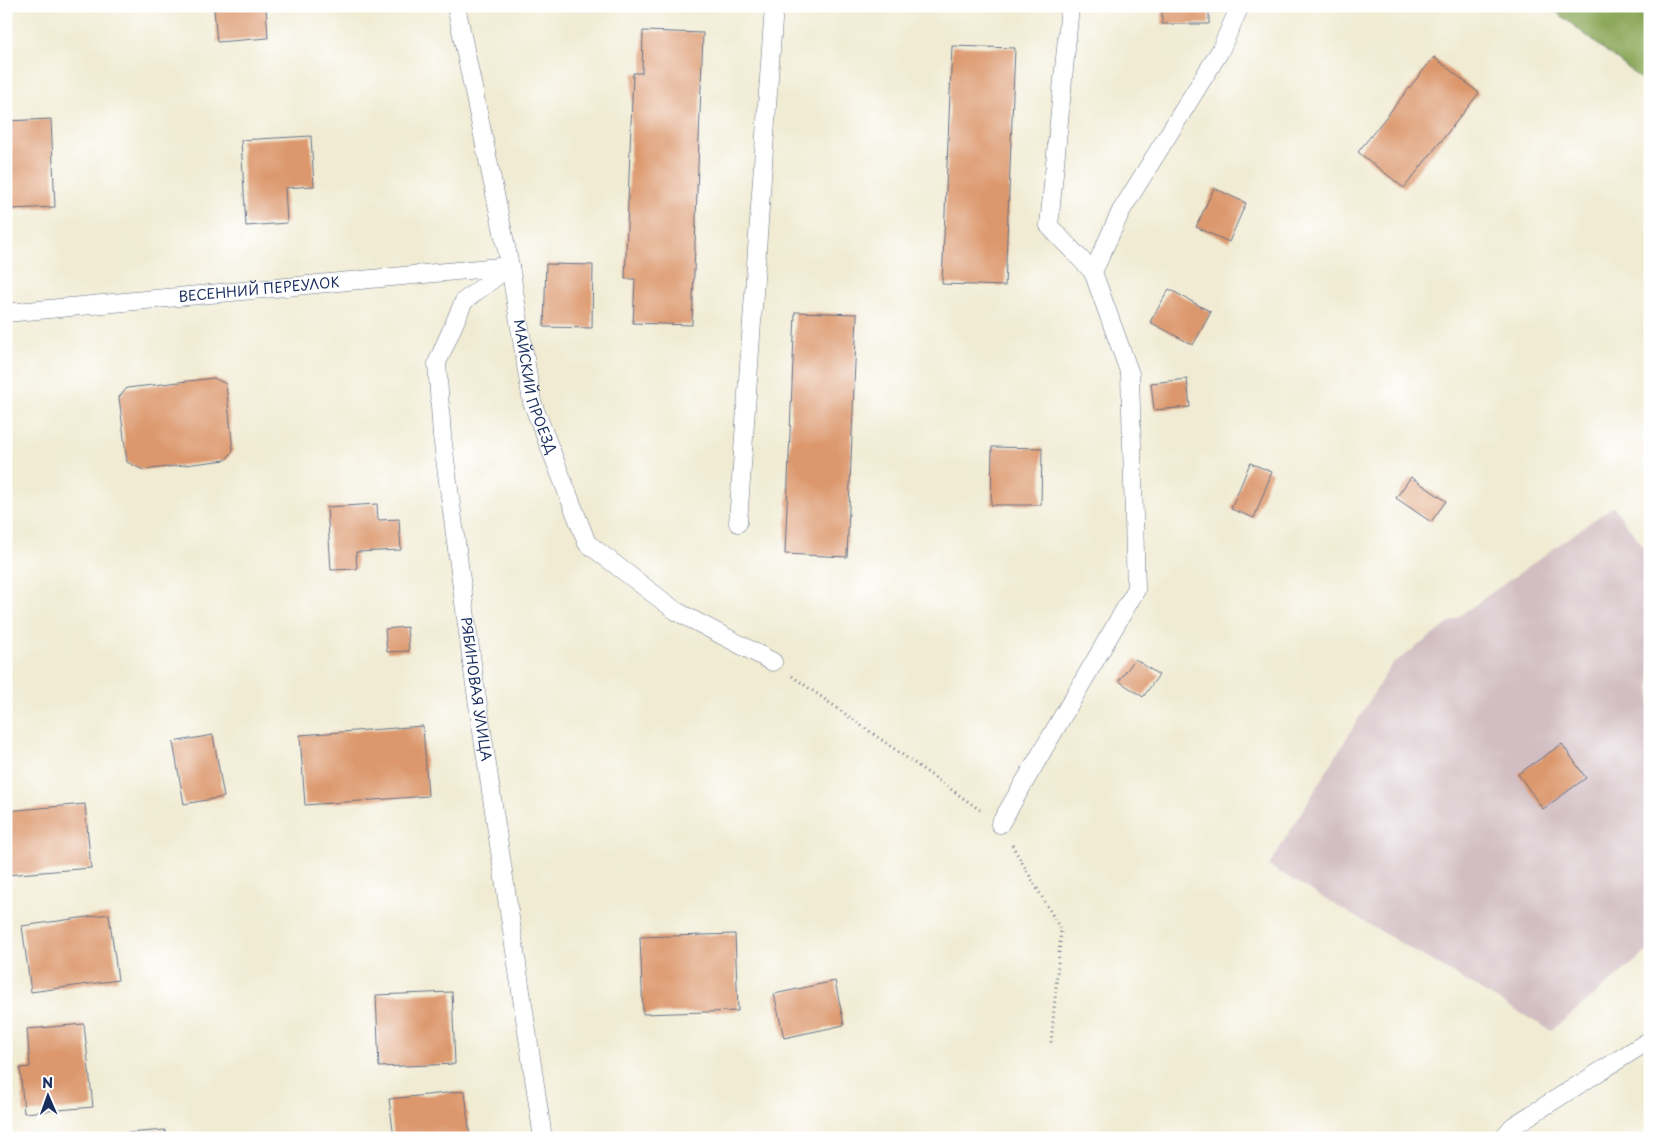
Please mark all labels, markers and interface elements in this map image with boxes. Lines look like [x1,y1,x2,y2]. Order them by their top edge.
street label: ВЕСЕННИЙ ПЕРЕУЛОК [177,271,340,307]
street label: МАЙСКИЙ ПРОЕЗД [509,318,562,457]
street label: РЯБИНОВАЯ УЛИЦА [456,616,497,763]
north arrow [22,1072,72,1122]
text: N [42,1072,53,1093]

